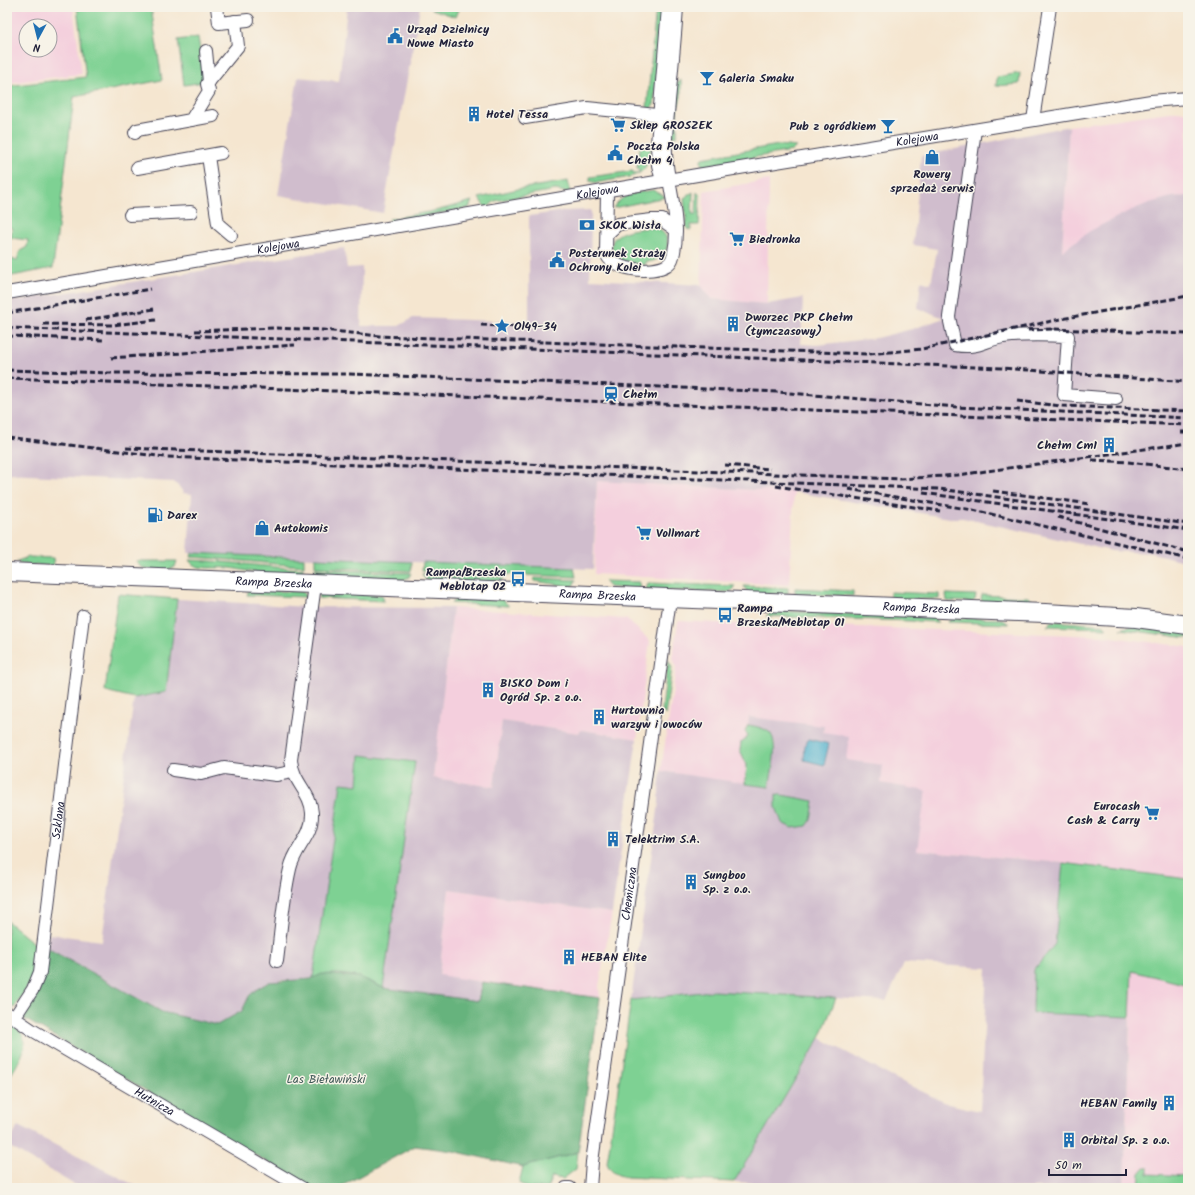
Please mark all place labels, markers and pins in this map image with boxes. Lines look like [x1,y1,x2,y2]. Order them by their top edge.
place label: Urząd Dzielnicy Nowe Miasto [407,20,490,53]
public building icon: Urząd Dzielnicy Nowe Miasto [386,27,404,45]
bar icon: Galeria Smaku [698,69,716,87]
place label: Galeria Smaku [719,69,794,88]
building icon: Hotel Tessa [465,105,483,123]
place label: Hotel Tessa [486,105,548,124]
supermarket icon: Sklep GROSZEK [609,116,627,134]
place label: Sklep GROSZEK [630,116,713,135]
place label: Pub z ogródkiem [790,117,876,136]
bar icon: Pub z ogródkiem [879,117,897,135]
place label: Poczta Polska Chełm 4 [627,137,700,170]
public building icon: Poczta Polska Chełm 4 [606,144,624,162]
shop icon: Rowery sprzedaż serwis [923,148,941,166]
place label: Rowery sprzedaż serwis [890,165,974,198]
bank icon: SKOK Wisła [578,216,596,234]
place label: SKOK Wisła [599,216,661,235]
supermarket icon: Biedronka [728,230,746,248]
place label: Biedronka [749,230,800,249]
place label: Posterunek Straży Ochrony Kolei [569,244,666,277]
public building icon: Posterunek Straży Ochrony Kolei [548,251,566,269]
place label: Dworzec PKP Chełm (tymczasowy) [745,308,853,341]
building icon: Dworzec PKP Chełm (tymczasowy) [724,315,742,333]
place icon: Ol49-34 [493,317,511,335]
place label: Ol49-34 [514,317,557,336]
station icon: Chełm [602,385,620,403]
place label: Chełm [623,385,658,404]
place label: Chełm Cm1 [1037,436,1097,455]
building icon: Chełm Cm1 [1100,436,1118,454]
fuel station icon: Darex [146,506,164,524]
place label: Darex [167,506,197,525]
shop icon: Autokomis [253,519,271,537]
place label: Autokomis [274,519,329,538]
supermarket icon: Vollmart [635,524,653,542]
place label: Vollmart [656,524,701,543]
place label: Rampa/Brzeska Meblotap 02 [426,563,506,596]
bus stop icon: Rampa/Brzeska Meblotap 02 [509,570,527,588]
place label: Rampa Brzeska/Meblotap 01 [737,599,845,632]
bus stop icon: Rampa Brzeska/Meblotap 01 [716,606,734,624]
place label: BISKO Dom i Ogród Sp. z o.o. [500,674,582,707]
building icon: BISKO Dom i Ogród Sp. z o.o. [479,681,497,699]
place label: Hurtownia warzyw i owoców [611,701,703,734]
building icon: Hurtownia warzyw i owoców [590,708,608,726]
place label: Eurocash Cash & Carry [1067,797,1141,830]
supermarket icon: Eurocash Cash & Carry [1143,804,1161,822]
building icon: Telektrim S.A. [604,830,622,848]
place label: Telektrim S.A. [625,830,700,849]
place label: Sungboo Sp. z o.o. [703,866,751,899]
building icon: Sungboo Sp. z o.o. [682,873,700,891]
building icon: HEBAN Elite [560,948,578,966]
place label: HEBAN Elite [581,948,647,967]
place label: HEBAN Family [1080,1094,1158,1113]
building icon: HEBAN Family [1160,1094,1178,1112]
building icon: Orbital Sp. z o.o. [1060,1131,1078,1149]
place label: Orbital Sp. z o.o. [1081,1131,1170,1150]

